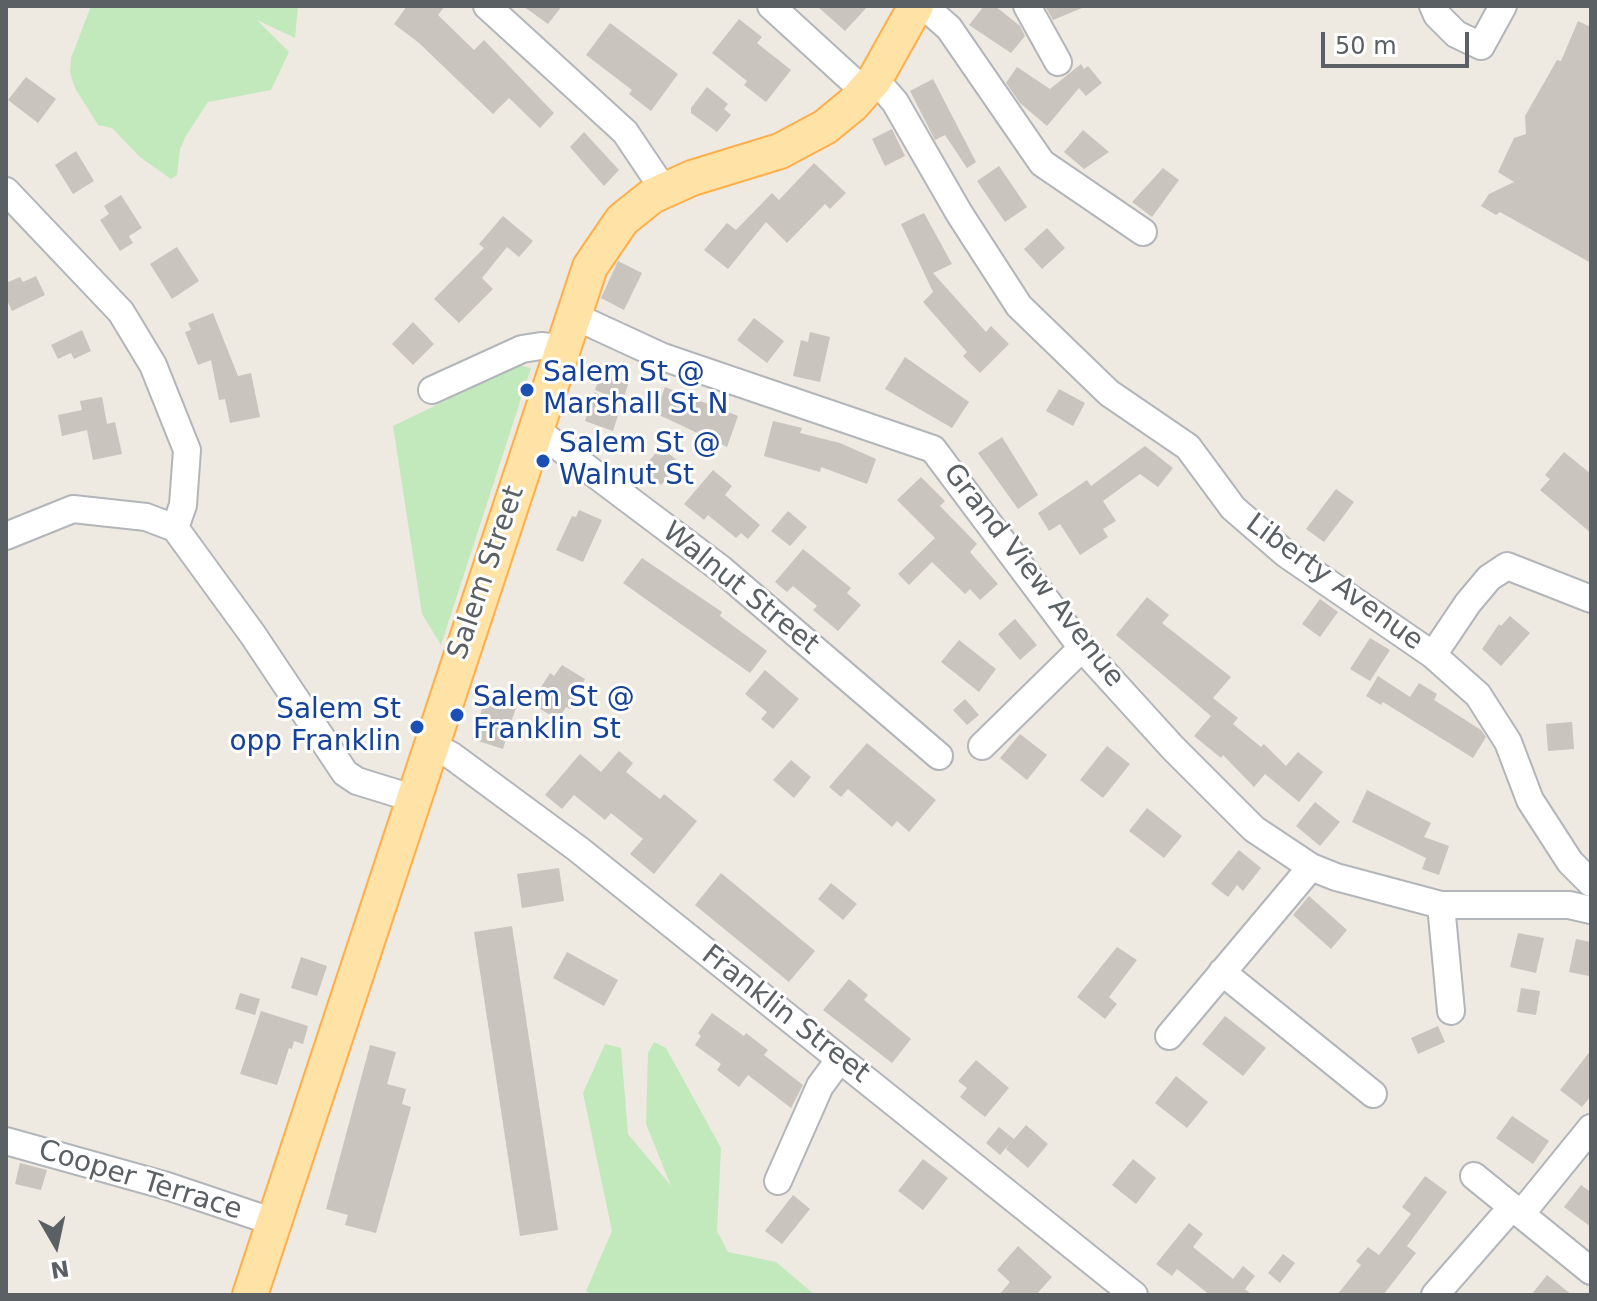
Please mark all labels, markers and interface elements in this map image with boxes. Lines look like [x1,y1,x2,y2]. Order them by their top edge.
scale bar [1325,16,1473,66]
text: 50 m [1335,32,1397,60]
place label: Salem St @ Marshall St N [543,357,728,423]
marker: Salem St @ Marshall St N [518,381,536,399]
place label: Salem St @ Walnut St [559,428,721,494]
marker: Salem St @ Walnut St [534,452,552,470]
street label: Grand View Avenue [935,458,1131,694]
street label: Salem Street [442,482,532,664]
street label: Liberty Avenue [1239,508,1429,658]
street label: Walnut Street [655,516,825,662]
place label: Salem St @ Franklin St [473,682,635,748]
place label: Salem St opp Franklin [229,694,401,760]
marker: Salem St @ Franklin St [448,706,466,724]
marker: Salem St opp Franklin [408,718,426,736]
street label: Franklin Street [694,939,876,1091]
street label: Cooper Terrace [34,1134,246,1228]
north arrow [16,1205,96,1285]
text: N [49,1255,71,1283]

